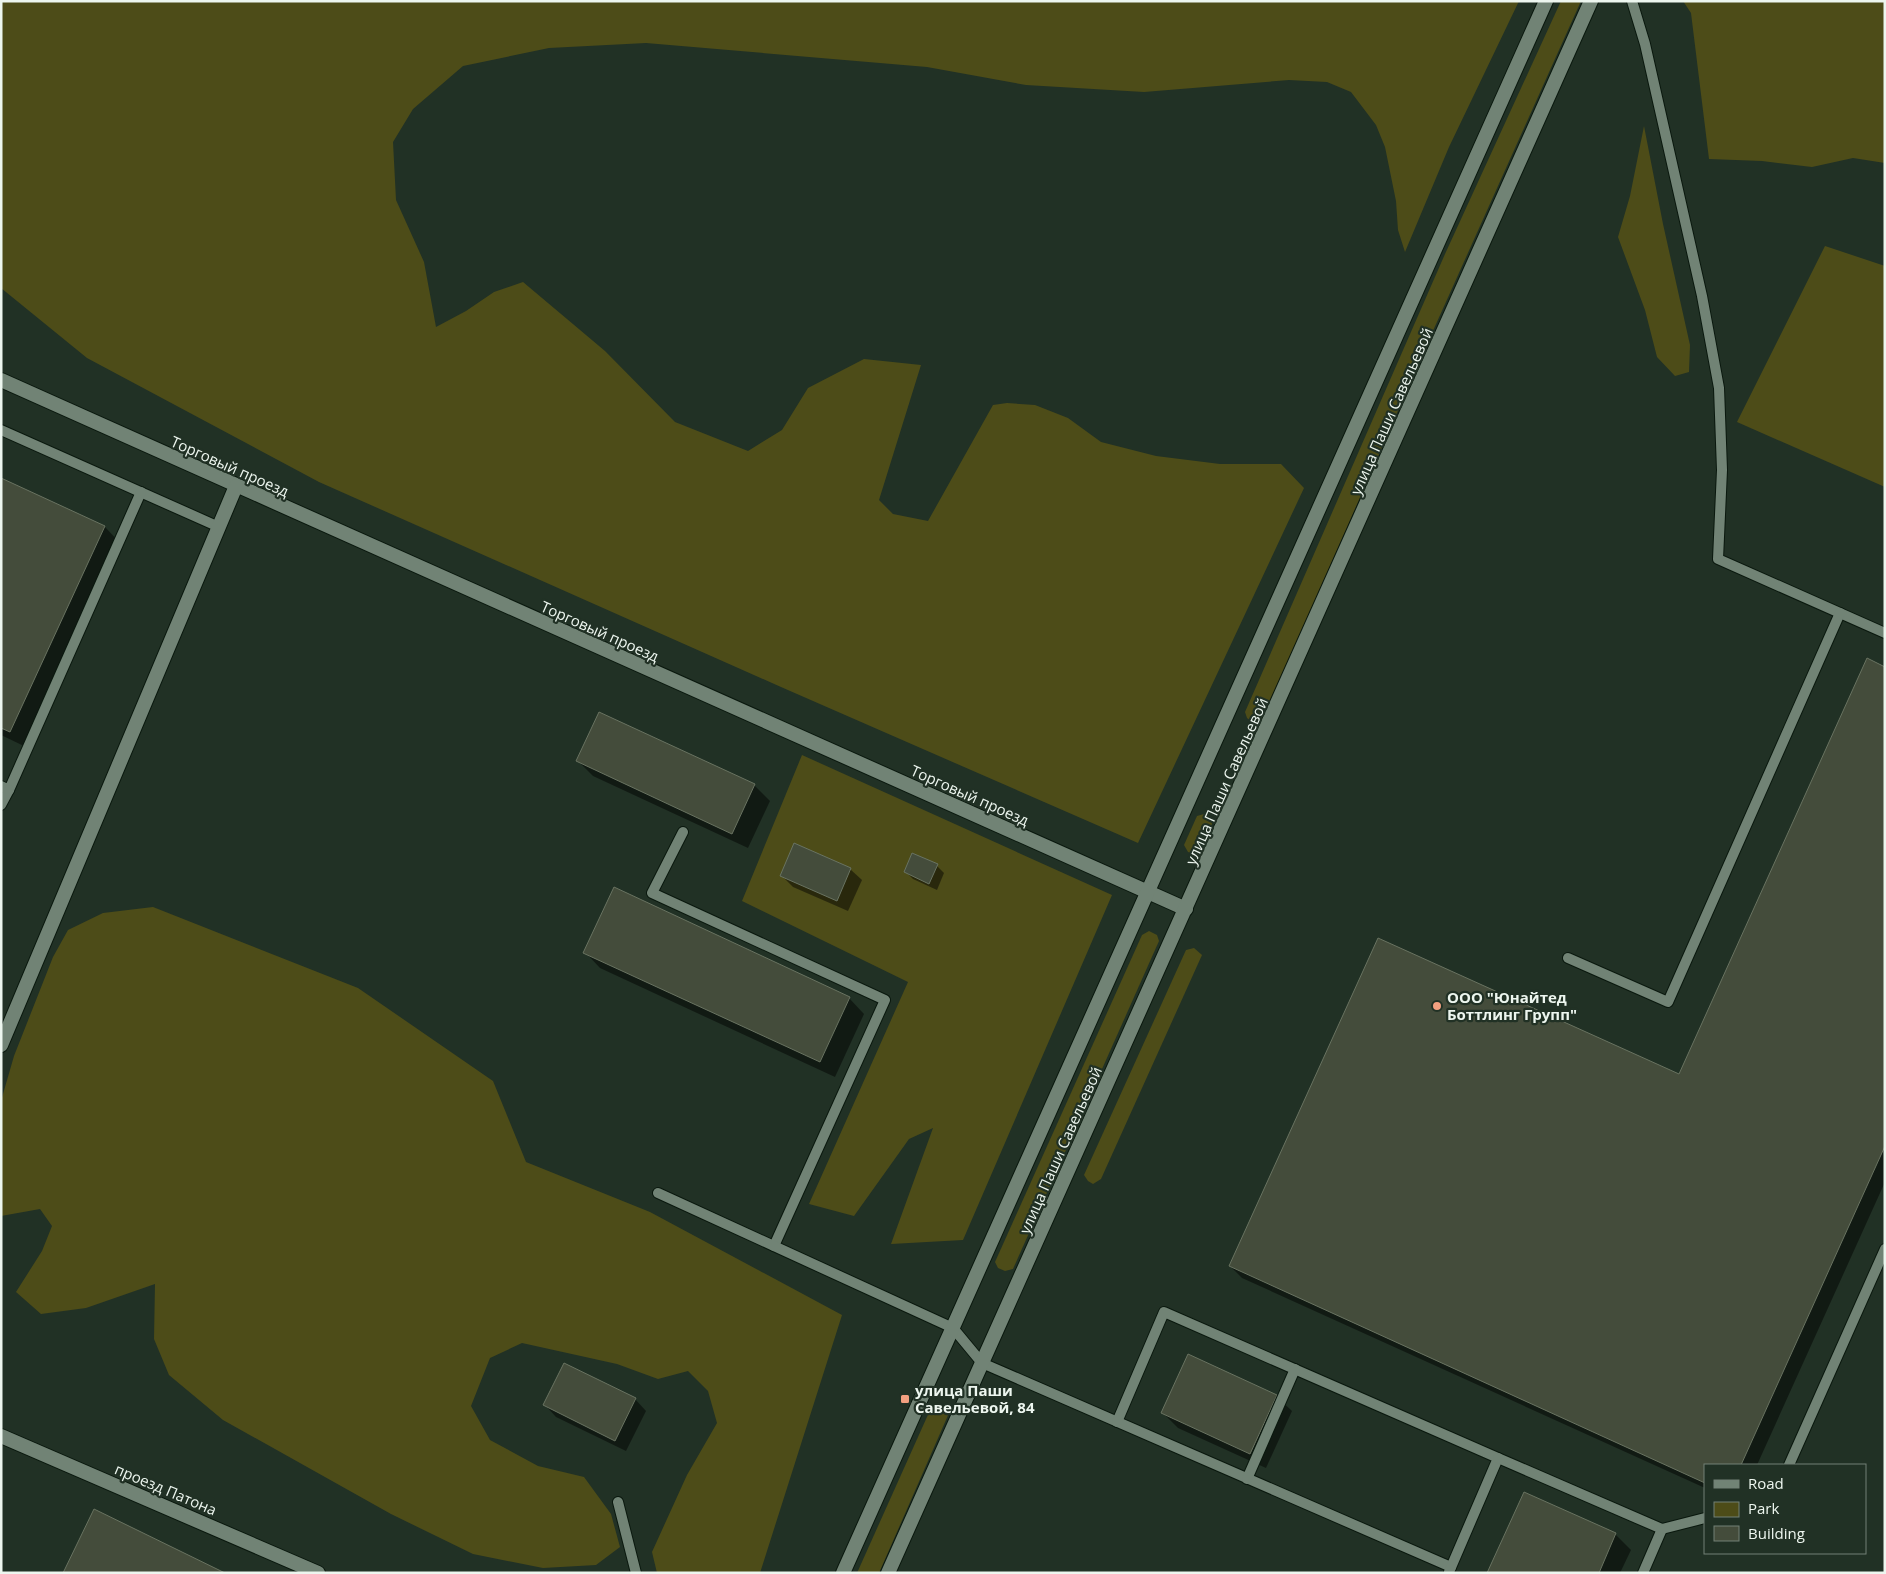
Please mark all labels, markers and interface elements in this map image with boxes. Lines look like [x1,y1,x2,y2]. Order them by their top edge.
street label: улица Паши Савельевой [1345,324,1437,498]
street label: Торговый проезд [168,431,293,501]
street label: Торговый проезд [538,596,663,666]
street label: улица Паши Савельевой [1180,694,1272,868]
street label: Торговый проезд [908,760,1033,830]
place label: ООО "Юнайтед Боттлинг Групп" [1447,987,1577,1024]
marker: ООО "Юнайтед Боттлинг Групп" [1431,1000,1443,1012]
street label: улица Паши Савельевой [1014,1063,1106,1237]
place label: улица Паши Савельевой, 84 [915,1380,1035,1417]
marker: улица Паши Савельевой, 84 [899,1393,911,1405]
street label: проезд Патона [112,1459,220,1519]
legend [1704,1464,1866,1554]
text: Road [1748,1473,1784,1493]
text: Park [1748,1498,1779,1518]
text: Building [1748,1523,1805,1543]

